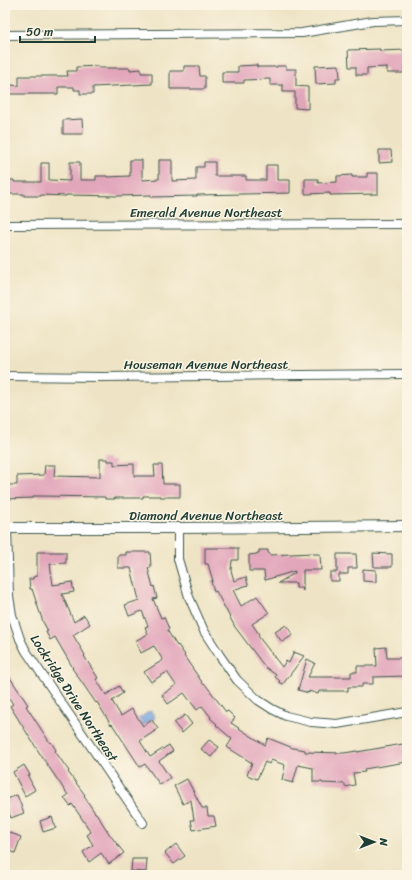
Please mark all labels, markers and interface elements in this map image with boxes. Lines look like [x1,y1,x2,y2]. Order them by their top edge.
scale bar [20,18,95,44]
text: 50 m [26,21,53,43]
street label: Emerald Avenue Northeast [130,201,283,224]
street label: Houseman Avenue Northeast [124,353,289,376]
street label: Diamond Avenue Northeast [129,504,283,527]
street label: Lockridge Drive Northeast [24,630,124,767]
north arrow [354,822,394,862]
text: N [374,837,393,846]

